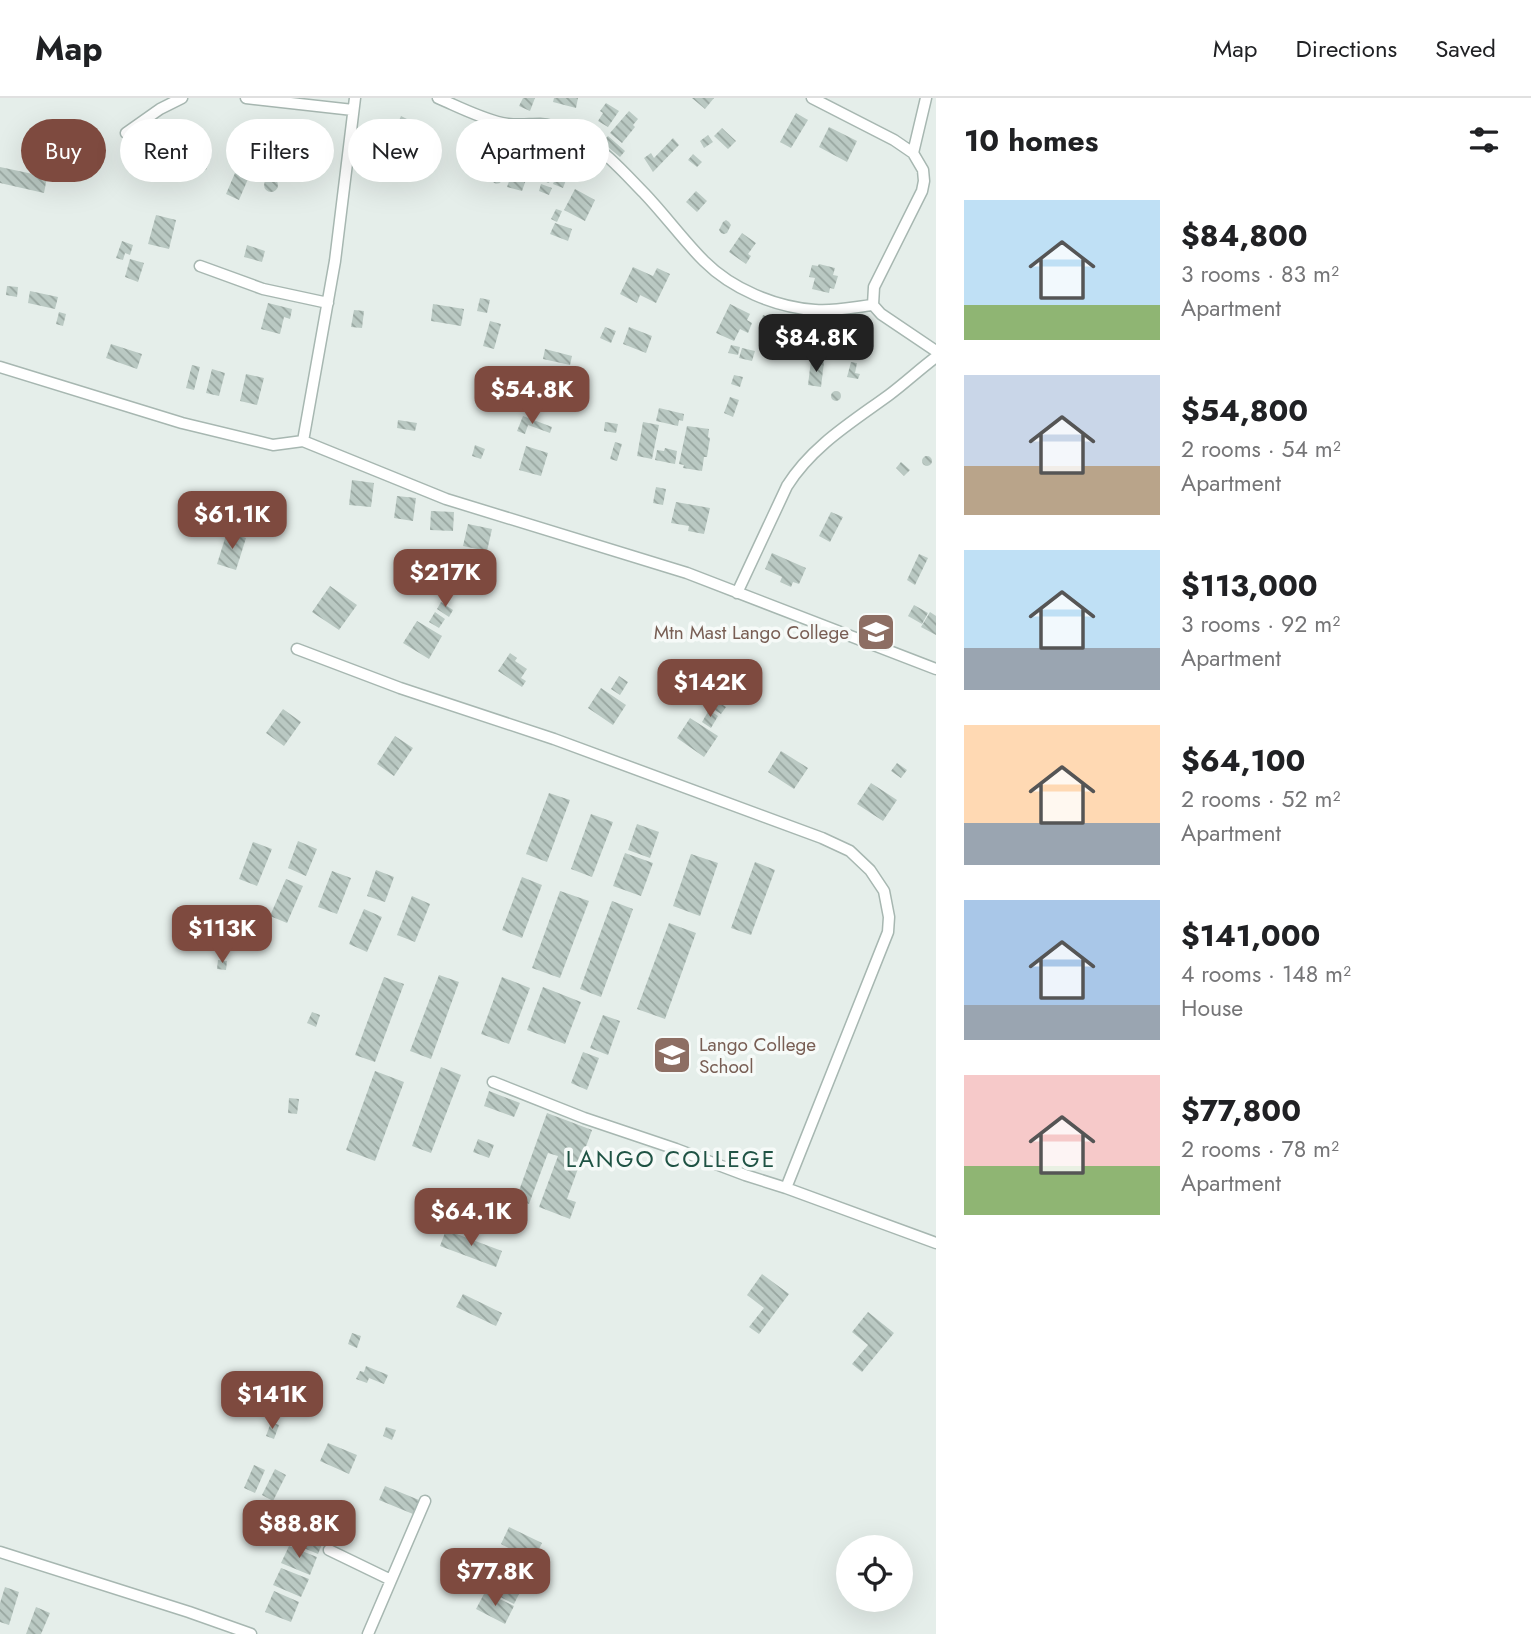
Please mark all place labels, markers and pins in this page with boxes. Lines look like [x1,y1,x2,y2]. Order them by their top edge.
pin: $84.8K [759,314,873,374]
pin: $54.8K [475,366,589,426]
pin: $61.1K [175,491,289,551]
pin: $217K [396,550,494,609]
school or university icon: Mtn Mast Lango College [855,611,897,653]
place label: Mtn Mast Lango College [654,619,849,646]
pin: $142K [661,660,759,719]
pin: $113K [173,906,271,965]
place label: Lango College School [699,1031,816,1080]
school or university icon: Lango College School [651,1034,693,1076]
pin: $64.1K [414,1188,528,1248]
pin: $141K [223,1372,321,1431]
pin: $88.8K [242,1500,356,1560]
pin: $77.8K [438,1548,552,1608]

